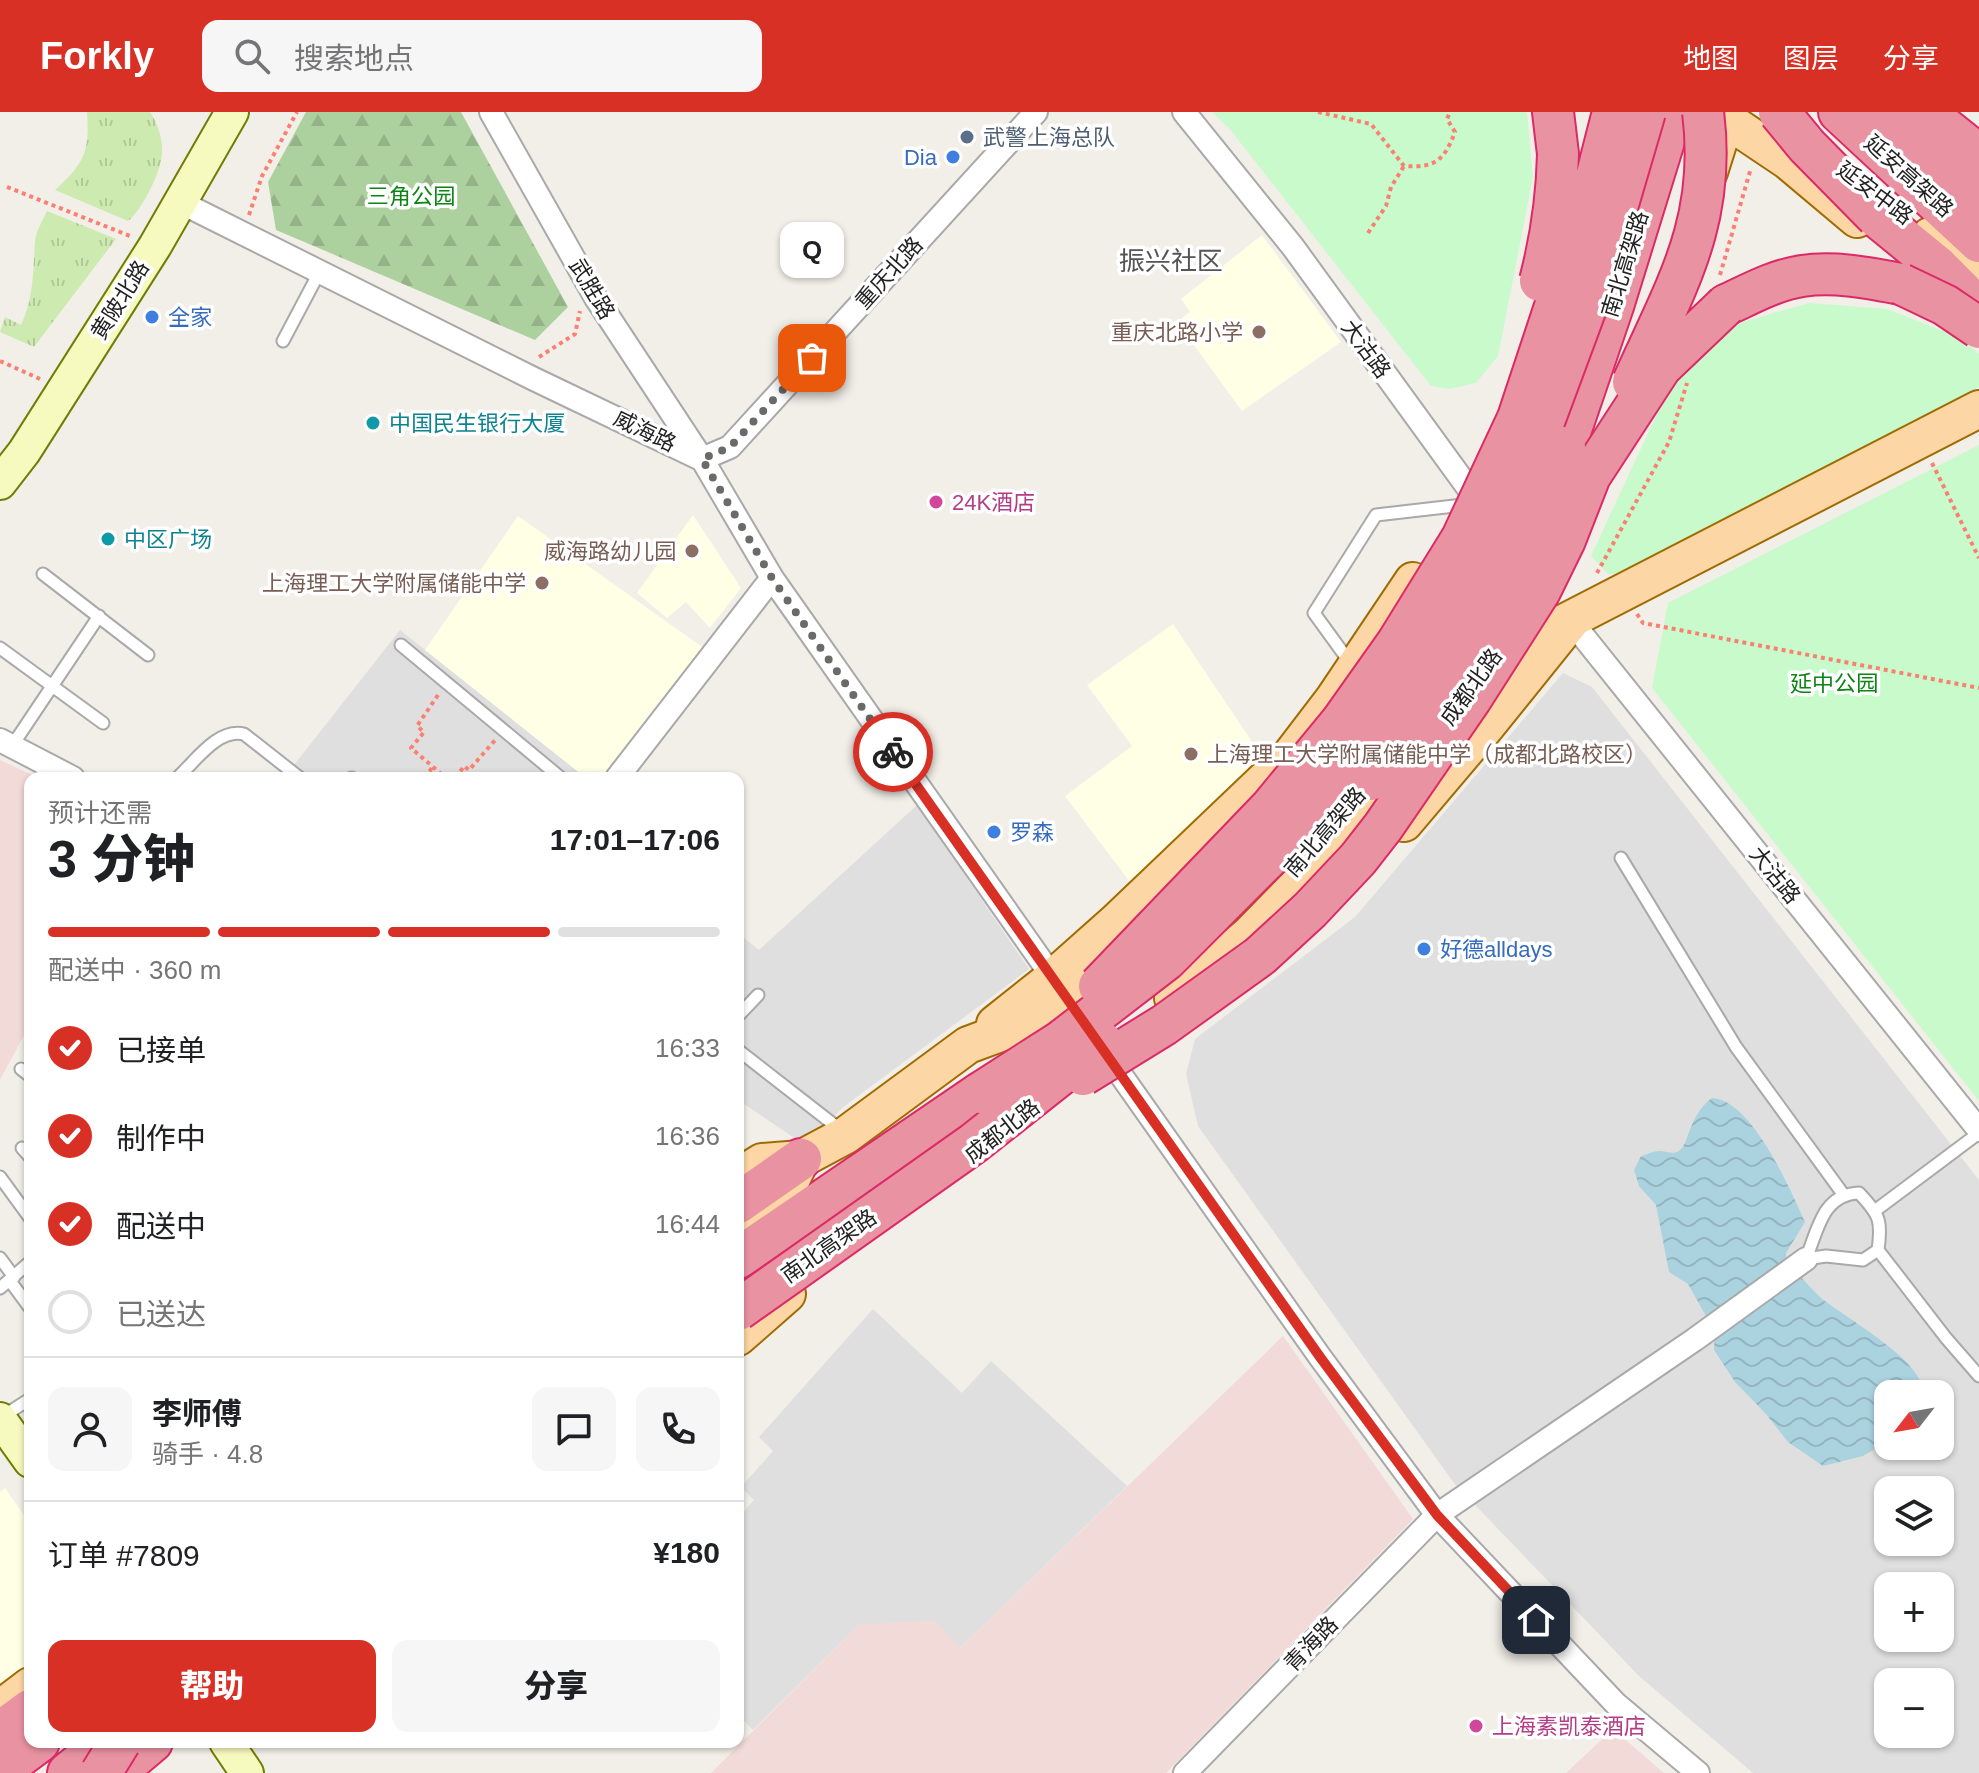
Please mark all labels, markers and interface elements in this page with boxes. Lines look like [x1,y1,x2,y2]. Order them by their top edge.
search box [202,20,762,92]
icon: search [230,34,274,78]
text: Forkly [40,35,154,77]
text: 搜索地点 [294,42,414,75]
text: 地图 [1683,43,1739,74]
text: 图层 [1783,43,1839,74]
text: 分享 [1883,43,1939,74]
place label: 武警上海总队 [983,125,1115,150]
marker: 武警上海总队 [958,128,976,146]
street label: 延安高架路 [1860,130,1958,222]
place label: Dia [904,145,938,170]
marker: Dia [944,148,962,166]
street label: 延安中路 [1832,157,1918,229]
park label: 三角公园 [367,184,455,209]
street label: 南北高架路 [1597,208,1653,320]
callout: Q [780,222,844,278]
street label: 重庆北路 [850,232,928,314]
text: Q [802,235,822,265]
district label: 振兴社区 [1119,246,1223,276]
street label: 武胜路 [564,254,620,324]
street label: 黄陂北路 [86,256,154,344]
place label: 全家 [168,305,212,330]
marker: 全家 [143,308,161,326]
street label: 大沽路 [1336,315,1396,383]
place label: 重庆北路小学 [1111,320,1243,345]
marker: 重庆北路小学 [1250,323,1268,341]
pin [778,324,846,392]
icon: bag [790,336,834,380]
street label: 威海路 [610,405,680,457]
place label: 中国民生银行大厦 [389,411,565,436]
marker: 中国民生银行大厦 [364,414,382,432]
place label: 24K酒店 [952,490,1035,515]
marker: 24K酒店 [927,493,945,511]
place label: 中区广场 [124,527,212,552]
marker: 中区广场 [99,530,117,548]
place label: 威海路幼儿园 [544,539,676,564]
marker: 威海路幼儿园 [683,542,701,560]
place label: 上海理工大学附属储能中学 [262,571,526,596]
marker: 上海理工大学附属储能中学 [533,574,551,592]
street label: 成都北路 [1435,644,1507,730]
park label: 延中公园 [1790,671,1878,696]
courier [853,712,933,792]
icon: bike [871,730,915,774]
place label: 上海理工大学附属储能中学（成都北路校区） [1207,742,1647,767]
marker: 上海理工大学附属储能中学（成都北路校区） [1182,745,1200,763]
street label: 南北高架路 [1279,782,1371,882]
text: 预计还需 [48,798,152,828]
place label: 罗森 [1010,820,1054,845]
text: 17:01–17:06 [550,823,720,856]
marker: 罗森 [985,823,1003,841]
text: 3 分钟 [48,830,195,888]
street label: 大沽路 [1745,841,1805,909]
place label: 好德alldays [1440,937,1552,962]
marker: 好德alldays [1415,940,1433,958]
text: 配送中 · 360 m [48,955,221,985]
icon: check [48,1026,92,1070]
text: 16:33 [655,1033,720,1063]
text: 已接单 [116,1034,206,1067]
street label: 成都北路 [960,1094,1044,1168]
icon: check [48,1114,92,1158]
text: 16:36 [655,1121,720,1151]
text: 制作中 [116,1122,206,1155]
icon: check [48,1202,92,1246]
street label: 南北高架路 [777,1204,881,1288]
text: 16:44 [655,1209,720,1239]
text: 配送中 [116,1210,206,1243]
text: 已送达 [116,1298,206,1331]
north arrow [1874,1380,1954,1460]
map controls [1874,1380,1954,1748]
button: person [48,1387,132,1471]
button: chat [532,1387,616,1471]
button: phone [636,1387,720,1471]
text: 李师傅 [152,1397,242,1430]
text: 骑手 · 4.8 [152,1439,263,1469]
button: layers [1874,1476,1954,1556]
text: ¥180 [653,1536,720,1569]
text: 订单 #7809 [48,1539,200,1572]
button: + [1874,1572,1954,1652]
pin [1502,1586,1570,1654]
icon: home [1514,1598,1558,1642]
street label: 青海路 [1279,1612,1343,1676]
button: 帮助 [48,1640,376,1732]
button: 分享 [392,1640,720,1732]
button: − [1874,1668,1954,1748]
place label: 上海素凯泰酒店 [1492,1714,1646,1739]
marker: 上海素凯泰酒店 [1467,1717,1485,1735]

